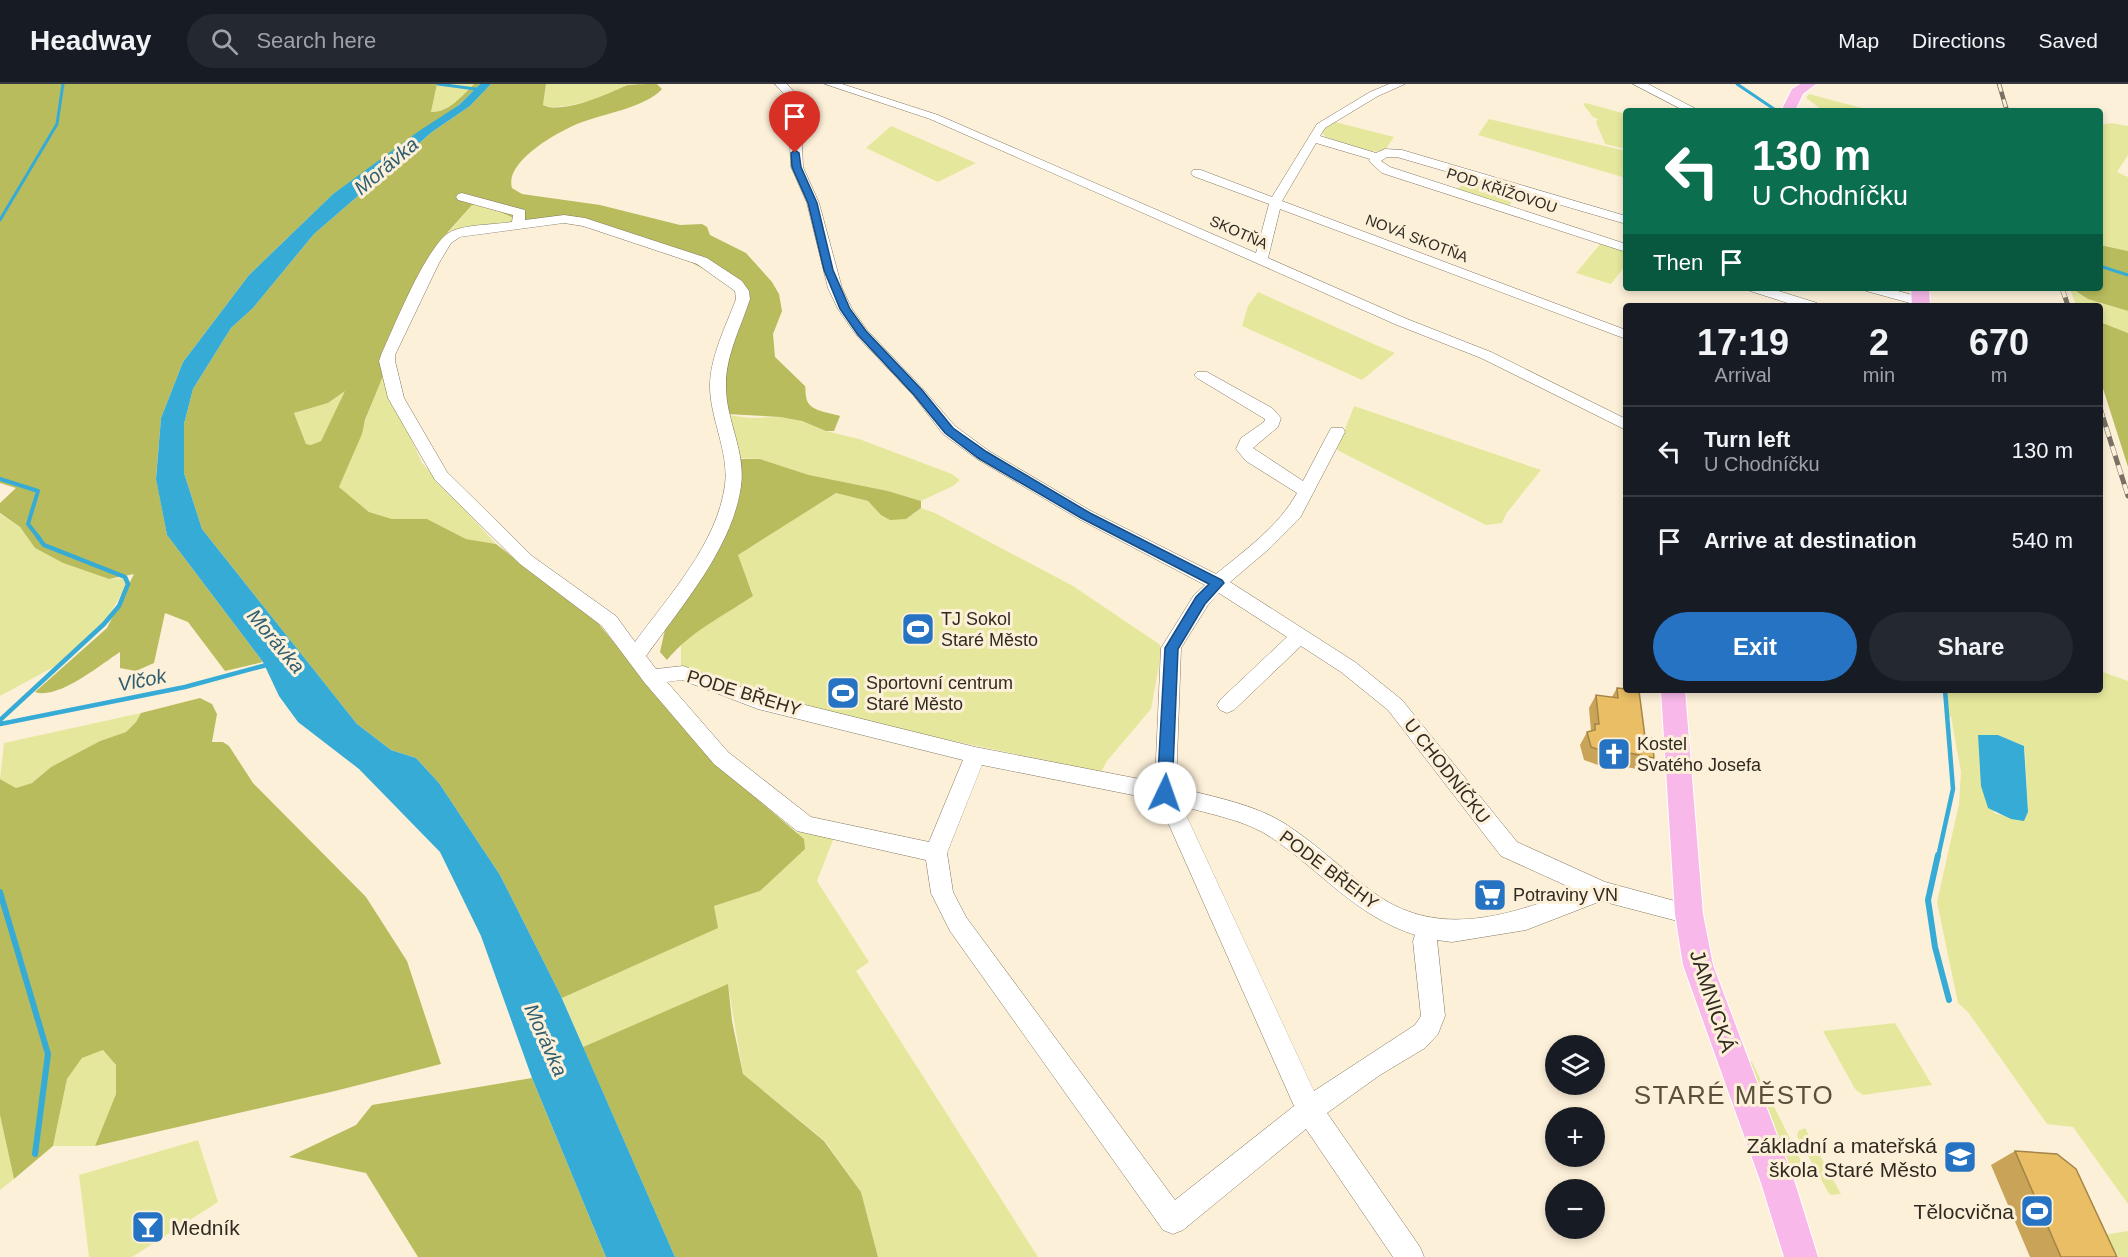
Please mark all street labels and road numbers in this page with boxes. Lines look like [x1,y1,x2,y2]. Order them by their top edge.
street label: POD KŘÍŽOVOU [1445,164,1559,216]
street label: NOVÁ SKOTŇA [1363,211,1471,265]
street label: SKOTŇA [1207,212,1271,252]
street label: PODE BŘEHY [685,666,803,720]
street label: U CHODNÍČKU [1400,714,1495,827]
street label: PODE BŘEHY [1276,826,1382,914]
street label: JAMNICKÁ [1686,947,1740,1055]

